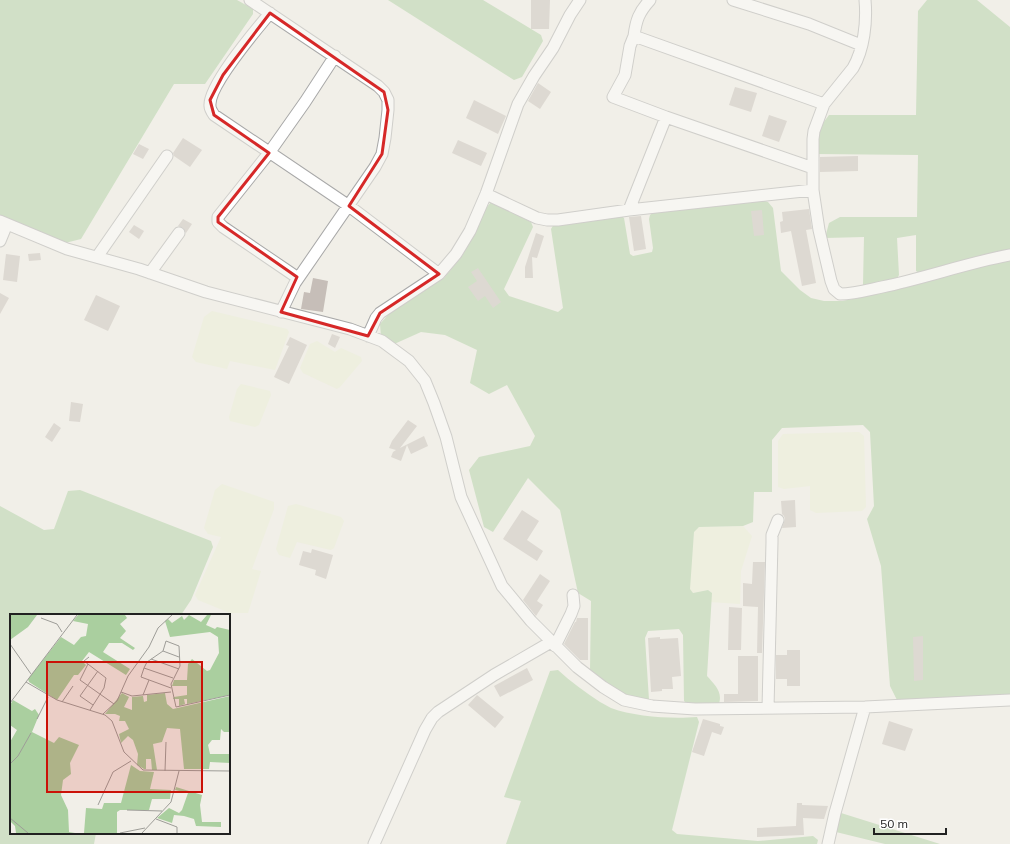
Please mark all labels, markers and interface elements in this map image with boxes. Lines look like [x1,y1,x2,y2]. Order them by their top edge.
inset map [10,614,230,834]
scale bar [874,810,946,836]
text: 50 m [880,816,908,831]

